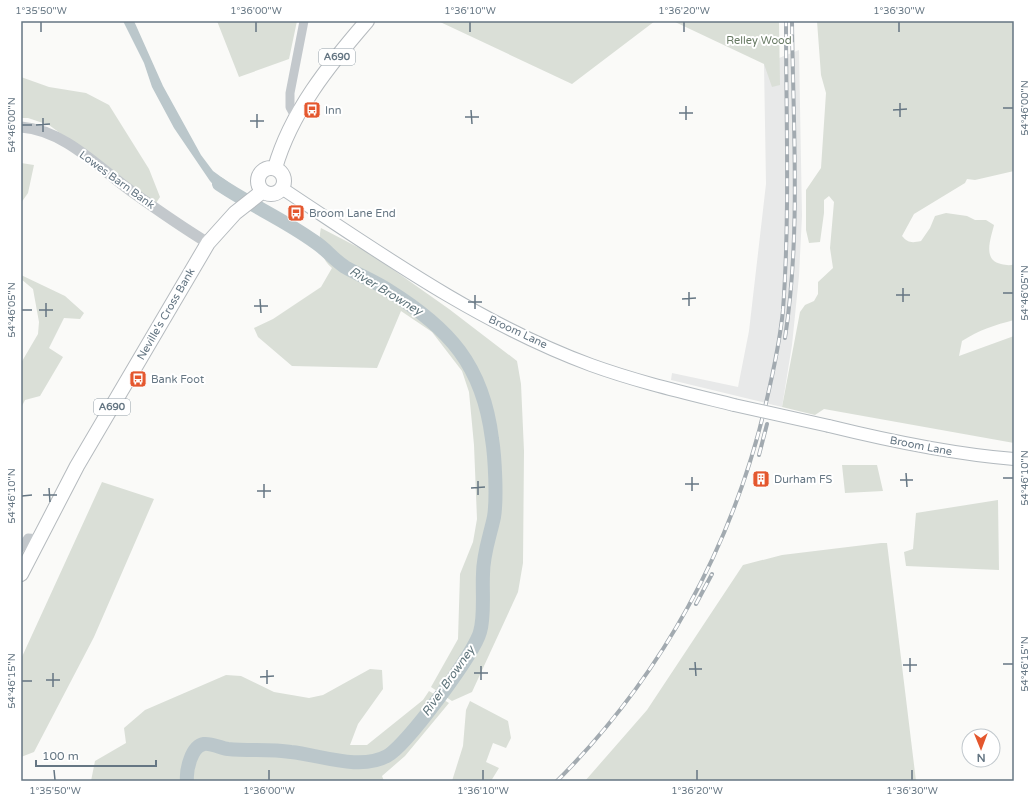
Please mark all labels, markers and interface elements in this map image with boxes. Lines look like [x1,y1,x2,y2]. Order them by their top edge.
text: 1°35'50"W [15,5,67,17]
text: 1°36'00"W [230,5,282,17]
text: 1°36'10"W [444,5,496,17]
text: 1°36'20"W [658,5,710,17]
text: 1°36'30"W [873,5,925,17]
park label: Relley Wood [726,34,792,47]
road number: A690 [319,49,355,65]
text: 54°46'00"N [1019,80,1031,136]
text: 54°46'00"N [6,97,18,153]
bus stop icon: Inn [302,100,322,120]
place label: Inn [325,104,341,117]
street label: Lowes Barn Bank [77,148,157,212]
bus stop icon: Broom Lane End [286,203,306,223]
place label: Broom Lane End [309,207,396,220]
water label: River Browney [347,264,426,319]
text: 54°46'05"N [1019,265,1031,321]
street label: Neville's Cross Bank [134,266,198,362]
text: 54°46'05"N [6,282,18,338]
street label: Broom Lane [487,313,549,351]
bus stop icon: Bank Foot [128,369,148,389]
place label: Bank Foot [151,373,204,386]
road number: A690 [94,399,130,415]
street label: Broom Lane [889,434,953,458]
text: 54°46'10"N [1019,450,1031,506]
text: 54°46'10"N [6,468,18,524]
building icon: Durham FS [751,469,771,489]
place label: Durham FS [774,473,833,486]
text: 54°46'15"N [1019,636,1031,692]
water label: River Browney [419,642,478,719]
text: 54°46'15"N [6,653,18,709]
north arrow [961,728,1001,768]
scale bar [36,742,156,768]
text: 100 m [42,749,79,763]
text: N [977,751,986,764]
text: 1°35'50"W [29,785,81,797]
text: 1°36'00"W [243,785,295,797]
text: 1°36'10"W [457,785,509,797]
text: 1°36'20"W [671,785,723,797]
text: 1°36'30"W [886,785,938,797]

